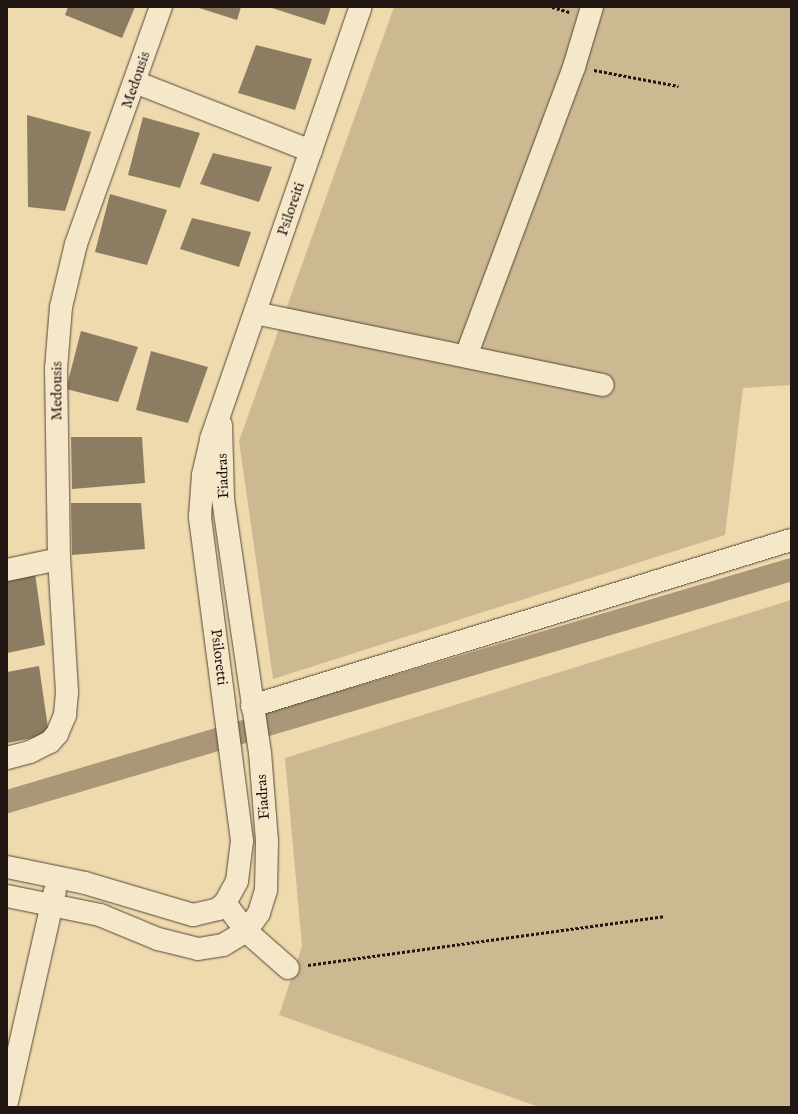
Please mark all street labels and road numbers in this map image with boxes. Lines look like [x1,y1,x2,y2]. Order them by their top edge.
street label: Medousis [118,49,154,111]
street label: Psiloreiti [273,180,309,238]
street label: Medousis [48,361,66,421]
street label: Fiadras [213,453,233,499]
street label: Psiloretti [207,628,231,686]
street label: Fiadras [252,774,274,820]

